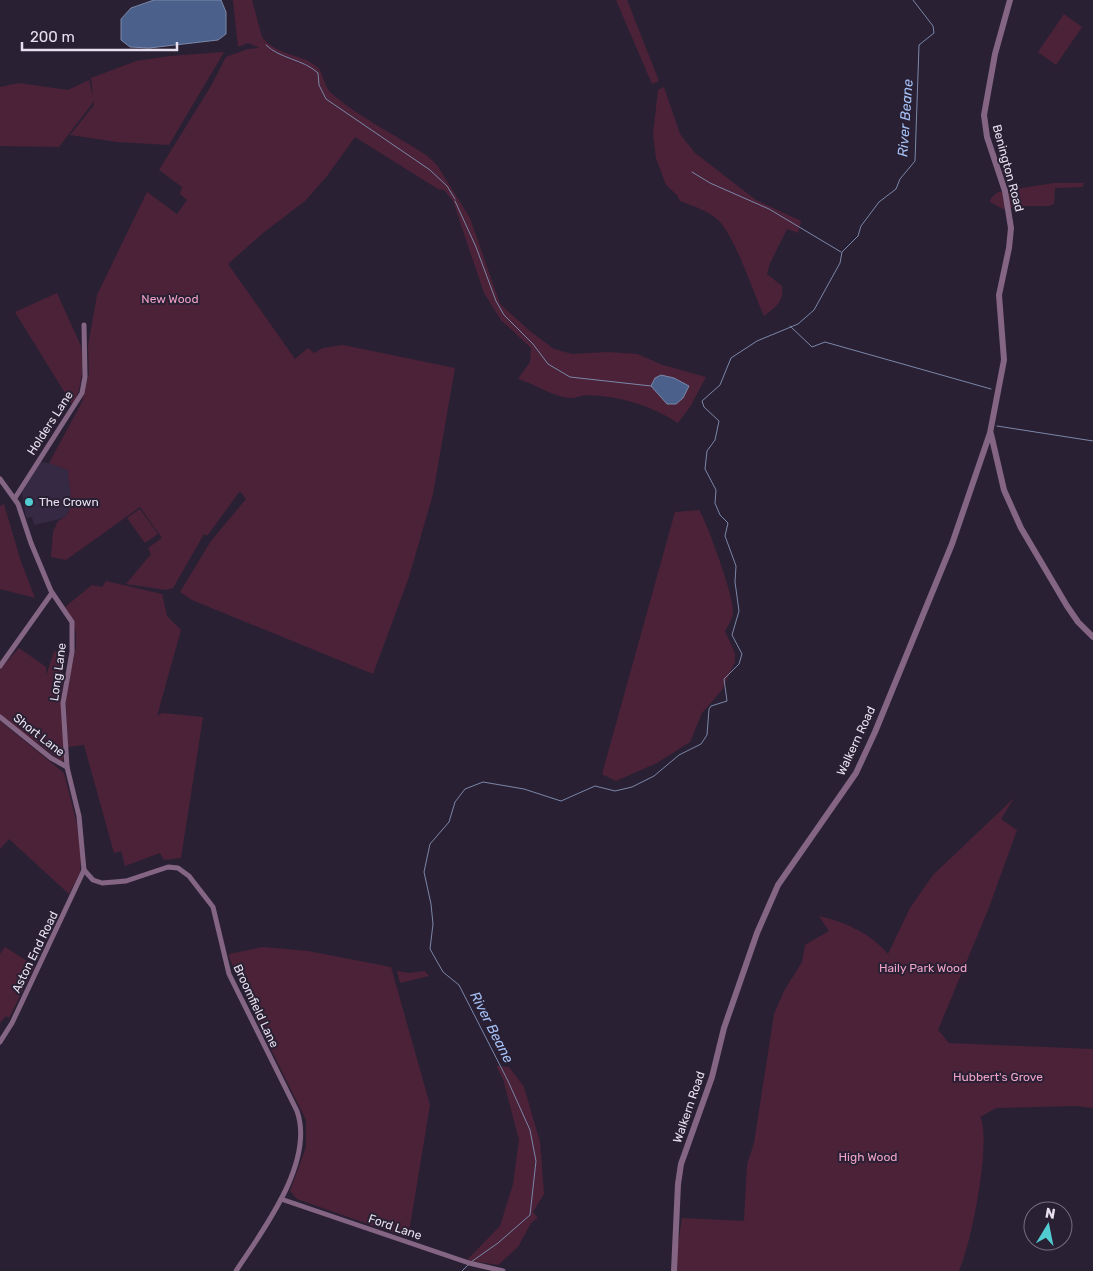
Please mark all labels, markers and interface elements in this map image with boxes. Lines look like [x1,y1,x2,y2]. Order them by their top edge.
scale bar [22,20,178,52]
text: 200 m [30,28,75,46]
water label: River Beane [894,78,917,158]
street label: Benington Road [990,123,1026,213]
park label: New Wood [141,292,199,306]
street label: Holders Lane [24,388,76,458]
place label: The Crown [39,495,99,509]
marker: The Crown [23,496,35,508]
street label: Long Lane [47,642,69,702]
street label: Walkern Road [834,704,878,778]
street label: Short Lane [11,711,68,760]
street label: Aston End Road [9,909,61,995]
park label: Haily Park Wood [879,961,967,975]
street label: Broomfield Lane [231,962,282,1050]
water label: River Beane [466,989,517,1066]
street label: Walkern Road [670,1069,708,1145]
park label: Hubbert's Grove [953,1070,1043,1084]
park label: High Wood [839,1150,897,1164]
north arrow [1023,1201,1073,1251]
text: N [1044,1204,1057,1223]
street label: Ford Lane [366,1211,424,1243]

